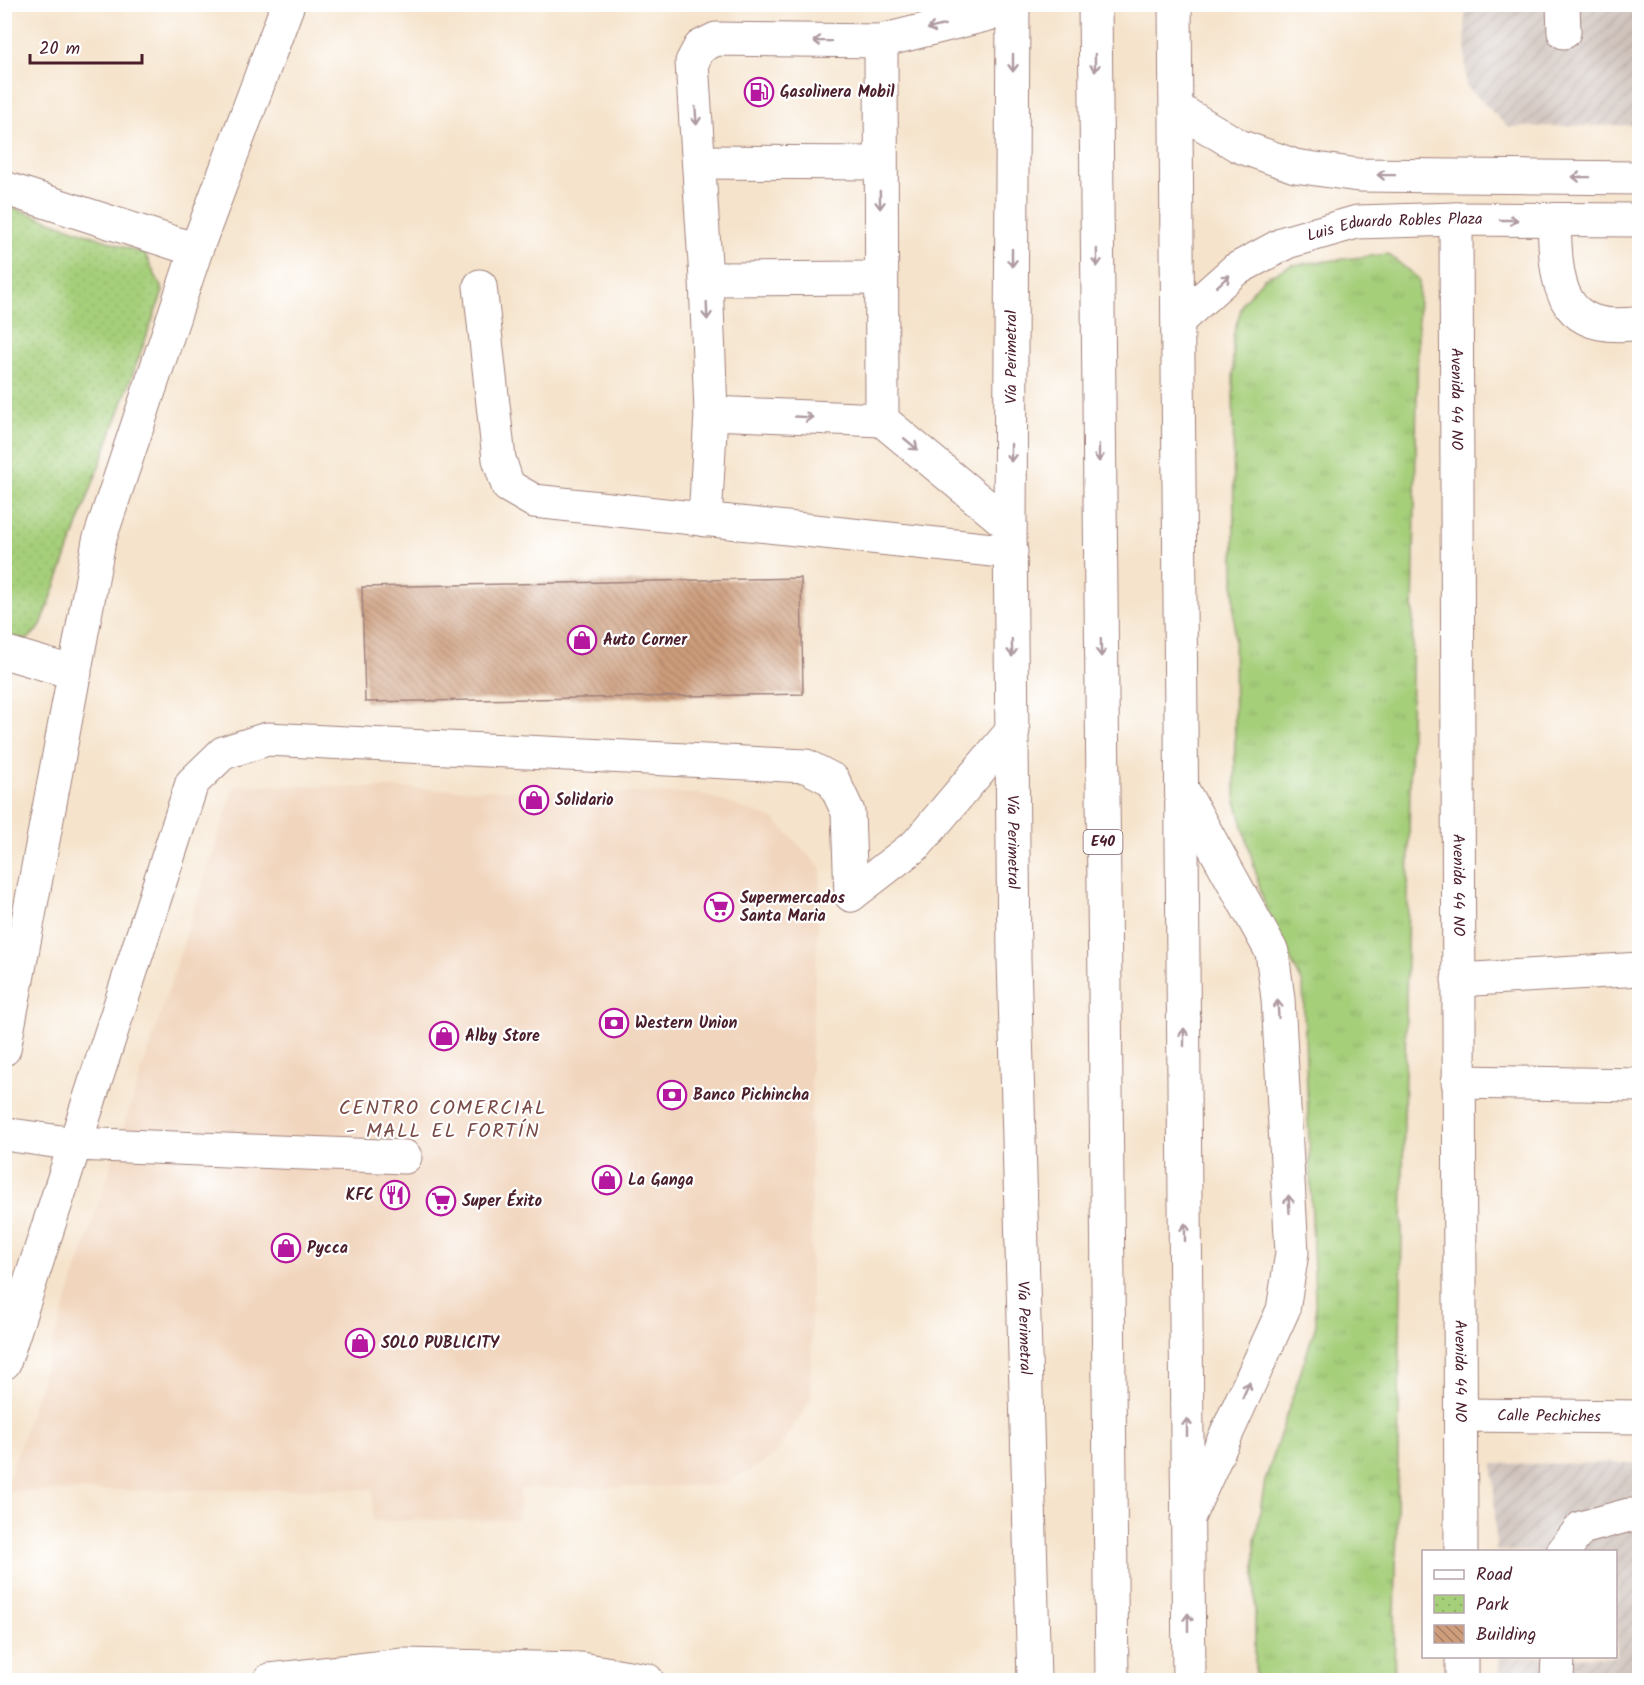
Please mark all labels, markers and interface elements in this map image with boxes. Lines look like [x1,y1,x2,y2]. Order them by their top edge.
one-way arrow [927,22,946,34]
scale bar [30,27,142,65]
text: 20 m [39,35,80,64]
one-way arrow [813,35,833,46]
one-way arrow [1007,52,1019,72]
one-way arrow [1090,52,1101,72]
fuel station icon: Gasolinera Mobil [743,76,775,108]
place label: Gasolinera Mobil [780,80,895,105]
one-way arrow [691,106,702,126]
one-way arrow [1377,170,1397,181]
one-way arrow [1572,171,1592,183]
one-way arrow [874,189,886,209]
street label: Luis Eduardo Robles Plaza [1304,206,1483,248]
one-way arrow [1498,214,1518,226]
one-way arrow [1006,247,1018,267]
one-way arrow [1091,247,1103,267]
one-way arrow [1215,274,1230,288]
one-way arrow [702,300,713,320]
street label: Vía Perimetral [999,310,1024,404]
street label: Avenida 44 NO [1444,348,1469,451]
one-way arrow [793,411,813,422]
one-way arrow [903,437,918,451]
one-way arrow [1005,442,1017,462]
one-way arrow [1093,442,1105,462]
shop icon: Auto Corner [566,624,598,656]
place label: Auto Corner [603,628,688,653]
one-way arrow [1006,637,1018,657]
one-way arrow [1095,637,1107,657]
shop icon: Solidario [518,784,550,816]
place label: Solidario [555,788,614,813]
street label: Vía Perimetral [1000,795,1026,889]
road number: E40 [1084,830,1122,854]
street label: Avenida 44 NO [1446,834,1471,937]
place label: Supermercados Santa Maria [740,886,845,929]
supermarket icon: Supermercados Santa Maria [703,891,735,923]
one-way arrow [1273,1000,1284,1020]
bank icon: Western Union [598,1007,630,1039]
place label: Western Union [635,1011,738,1036]
shop icon: Alby Store [428,1020,460,1052]
place label: Alby Store [465,1024,540,1049]
one-way arrow [1178,1028,1190,1048]
bank icon: Banco Pichincha [656,1079,688,1111]
place label: Banco Pichincha [693,1083,809,1108]
district label: CENTRO COMERCIAL - MALL EL FORTÍN [339,1093,547,1148]
shop icon: La Ganga [591,1164,623,1196]
place label: La Ganga [628,1168,694,1193]
restaurant icon: KFC [379,1179,411,1211]
place label: KFC [346,1183,374,1208]
supermarket icon: Super Éxito [425,1185,457,1217]
place label: Super Éxito [462,1189,542,1214]
one-way arrow [1283,1195,1294,1215]
one-way arrow [1179,1223,1191,1243]
shop icon: Pycca [270,1232,302,1264]
place label: Pycca [307,1236,348,1261]
street label: Vía Perimetral [1010,1280,1038,1375]
street label: Avenida 44 NO [1448,1320,1473,1423]
shop icon: SOLO PUBLICITY [344,1327,376,1359]
place label: SOLO PUBLICITY [381,1331,500,1356]
one-way arrow [1241,1382,1253,1400]
street label: Calle Pechiches [1497,1403,1601,1429]
one-way arrow [1181,1418,1193,1438]
legend [1422,1550,1617,1658]
text: Road [1476,1561,1513,1590]
text: Park [1476,1591,1509,1620]
one-way arrow [1182,1613,1194,1633]
text: Building [1476,1621,1536,1650]

